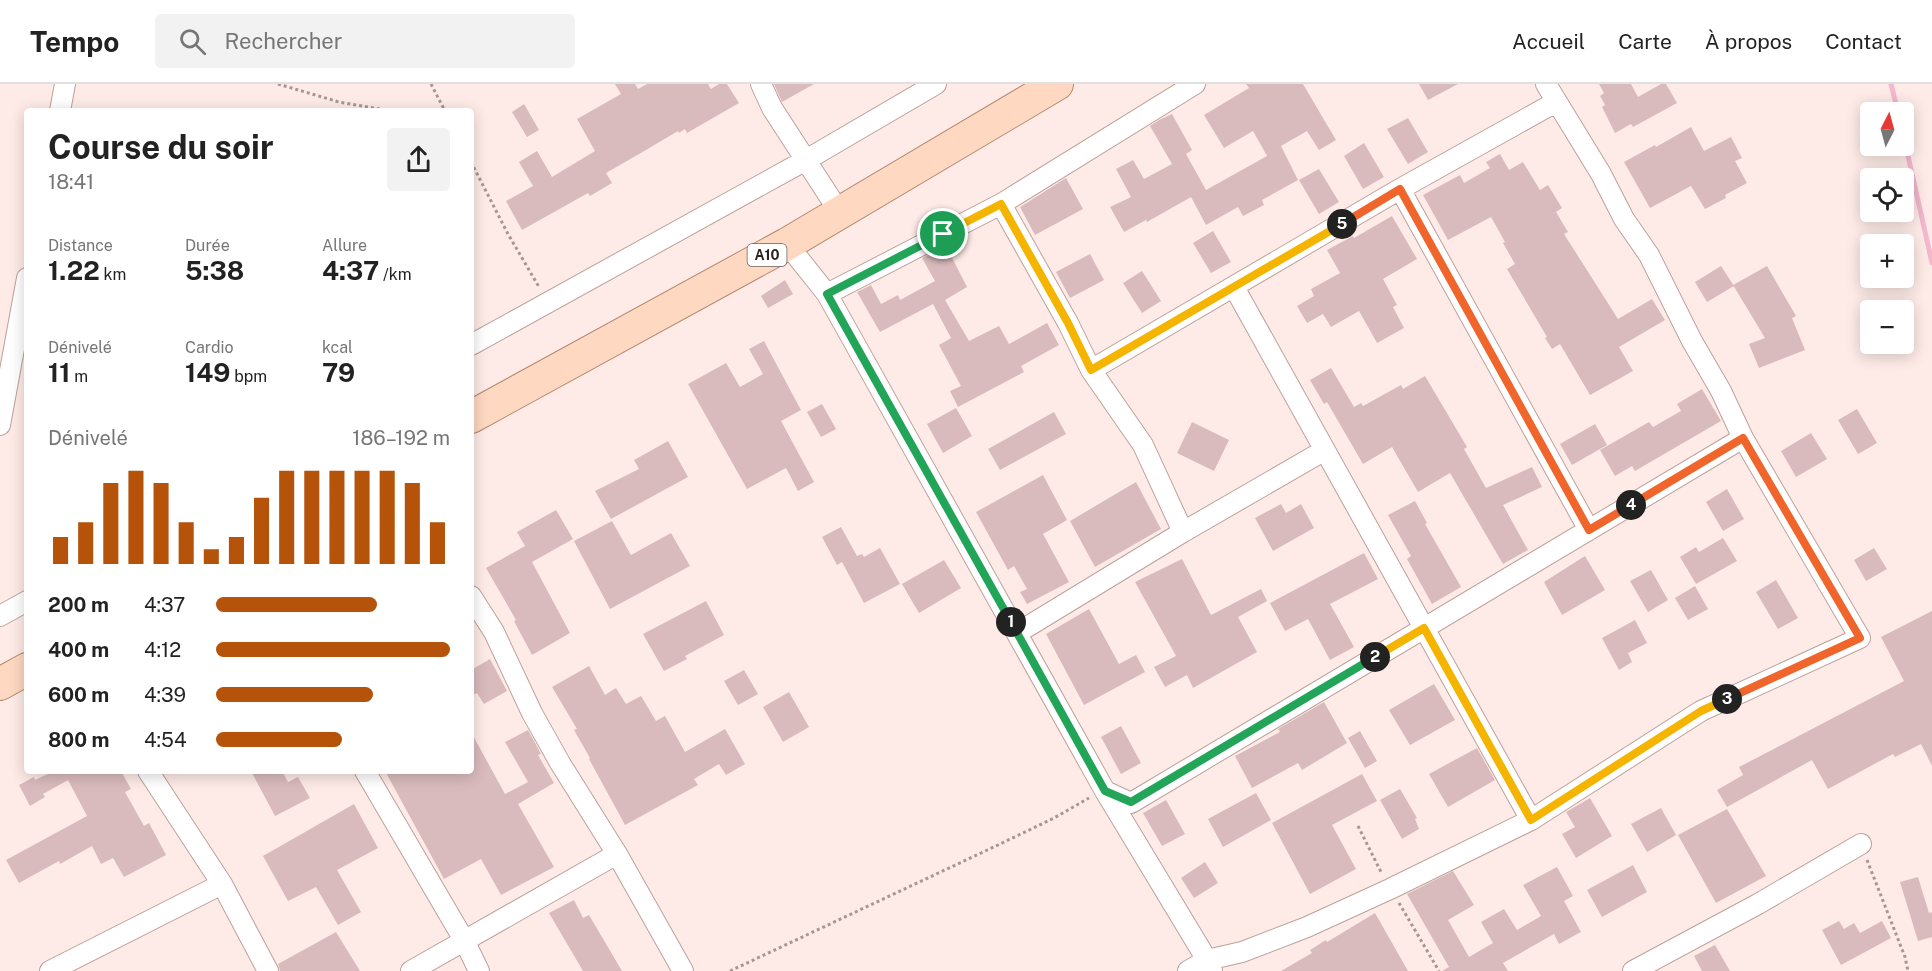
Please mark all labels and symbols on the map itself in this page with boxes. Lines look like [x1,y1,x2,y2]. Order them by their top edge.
north arrow [1860,102,1914,156]
pin [917,208,968,259]
pin: 5 [1327,209,1357,239]
road number: A10 [748,244,786,266]
pin: 4 [1616,490,1646,520]
pin: 1 [996,607,1026,637]
pin: 2 [1360,642,1390,672]
pin: 3 [1712,684,1742,714]

